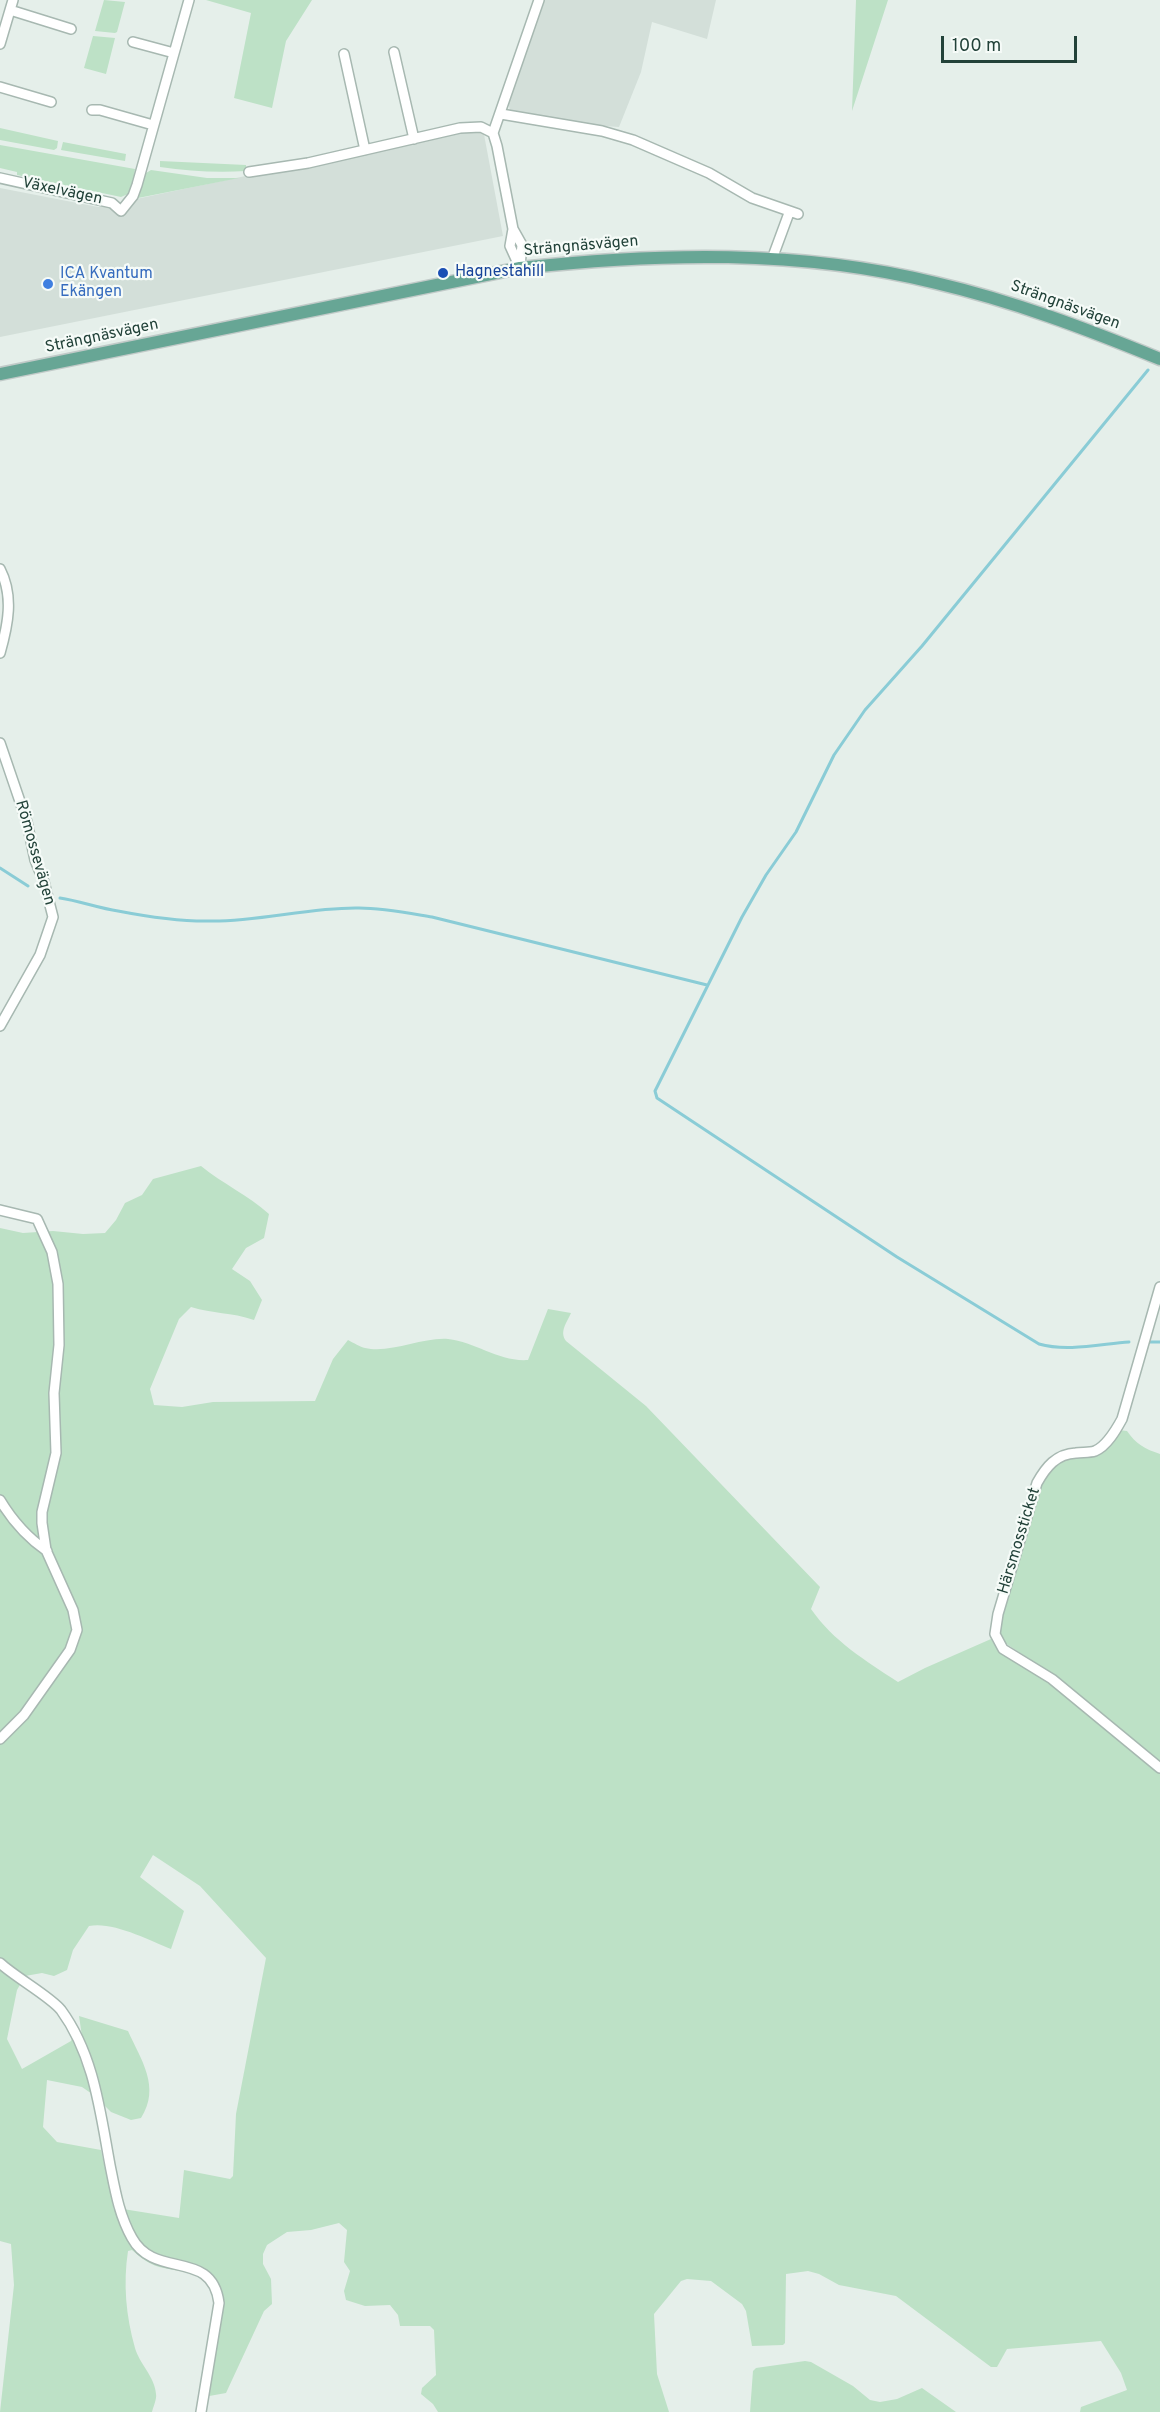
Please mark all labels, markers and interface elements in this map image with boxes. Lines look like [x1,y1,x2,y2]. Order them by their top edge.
scale bar [944,24,1080,62]
text: 100 m [952,35,1001,58]
street label: Växelvägen [20,174,104,210]
street label: Strängnäsvägen [523,232,639,262]
place label: Hagnestahill [455,263,544,283]
place label: ICA Kvantum Ekängen [60,265,153,303]
marker: Hagnestahill [436,266,450,280]
marker: ICA Kvantum Ekängen [41,277,55,291]
street label: Strängnäsvägen [1008,277,1122,335]
street label: Strängnäsvägen [44,316,160,358]
street label: Römossevägen [10,798,58,908]
street label: Härsmossticket [995,1485,1045,1597]

